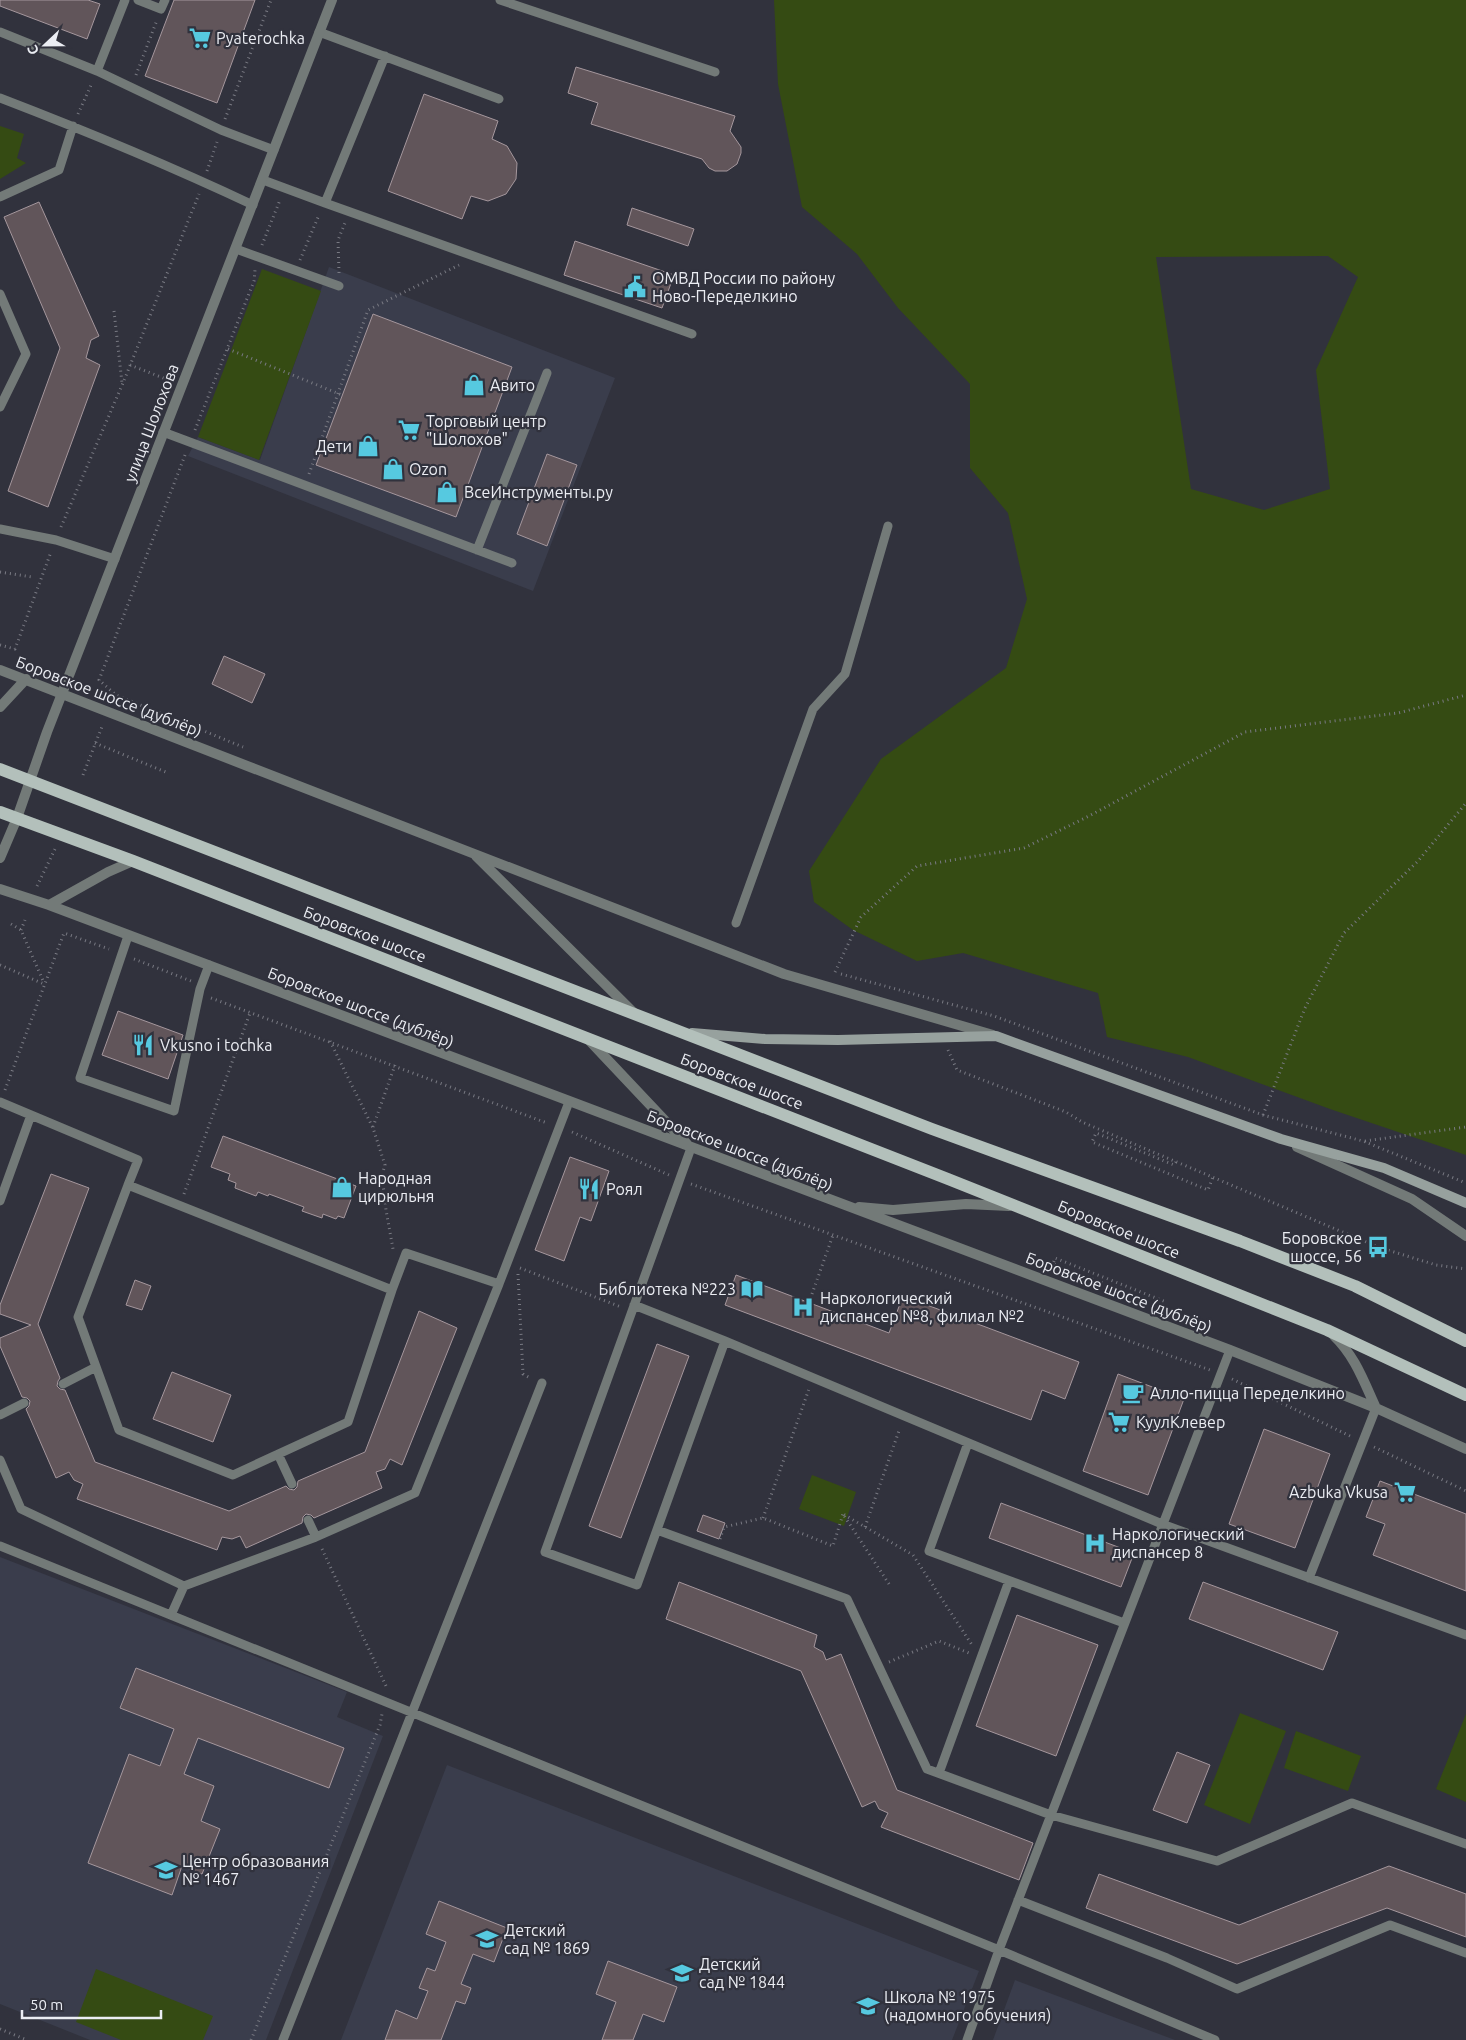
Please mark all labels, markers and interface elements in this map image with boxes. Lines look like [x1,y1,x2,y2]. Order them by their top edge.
north arrow [20,20,70,70]
supermarket icon: Pyaterochka [187,25,213,51]
place label: Pyaterochka [216,29,305,47]
text: С [24,43,42,57]
place label: ОМВД России по району Ново-Переделкино [652,269,836,305]
public building icon: ОМВД России по району Ново-Переделкино [622,274,648,300]
street label: улица Шолохова [120,361,182,485]
shop icon: Авито [461,372,487,398]
place label: Авито [490,376,535,394]
place label: Торговый центр "Шолохов" [426,412,546,448]
supermarket icon: Торговый центр "Шолохов" [396,417,422,443]
shop icon: Дети [355,433,381,459]
place label: Дети [315,437,352,455]
shop icon: Ozon [380,456,406,482]
place label: Ozon [409,460,447,478]
shop icon: ВсеИнструменты.ру [434,479,460,505]
place label: ВсеИнструменты.ру [464,483,613,501]
street label: Боровское шоссе (дублёр) [13,652,205,741]
street label: Боровское шоссе [301,902,429,966]
street label: Боровское шоссе (дублёр) [265,963,457,1052]
restaurant icon: Vkusno i tochka [130,1032,156,1058]
place label: Vkusno i tochka [160,1036,273,1054]
street label: Боровское шоссе [678,1049,806,1113]
street label: Боровское шоссе (дублёр) [644,1106,836,1195]
place label: Народная цирюльня [358,1169,434,1205]
shop icon: Народная цирюльня [329,1174,355,1200]
restaurant icon: Роял [576,1176,602,1202]
place label: Роял [606,1180,643,1198]
street label: Боровское шоссе [1055,1196,1183,1262]
place label: Боровское шоссе, 56 [1282,1229,1362,1265]
bus stop icon: Боровское шоссе, 56 [1365,1234,1391,1260]
street label: Боровское шоссе (дублёр) [1023,1248,1215,1337]
library icon: Библиотека №223 [739,1276,765,1302]
place label: Библиотека №223 [598,1280,736,1298]
place label: Наркологический диспансер №8, филиал №2 [820,1289,1025,1325]
hospital icon: Наркологический диспансер №8, филиал №2 [790,1294,816,1320]
cafe icon: Алло-пицца Переделкино [1120,1380,1146,1406]
place label: Алло-пицца Переделкино [1150,1384,1345,1402]
supermarket icon: КуулКлевер [1106,1409,1132,1435]
place label: КуулКлевер [1136,1413,1225,1431]
supermarket icon: Azbuka Vkusa [1392,1479,1418,1505]
place label: Azbuka Vkusa [1289,1483,1388,1501]
place label: Наркологический диспансер 8 [1112,1525,1245,1561]
hospital icon: Наркологический диспансер 8 [1082,1530,1108,1556]
place label: Центр образования № 1467 [182,1852,329,1888]
school or university icon: Центр образования № 1467 [153,1857,179,1883]
place label: Детский сад № 1869 [504,1921,590,1957]
school or university icon: Детский сад № 1869 [474,1926,500,1952]
place label: Детский сад № 1844 [699,1955,785,1991]
school or university icon: Детский сад № 1844 [669,1960,695,1986]
scale bar [22,1988,161,2020]
place label: Школа № 1975 (надомного обучения) [884,1988,1051,2025]
school or university icon: Школа № 1975 (надомного обучения) [855,1993,881,2019]
text: 50 m [30,1996,63,2013]

